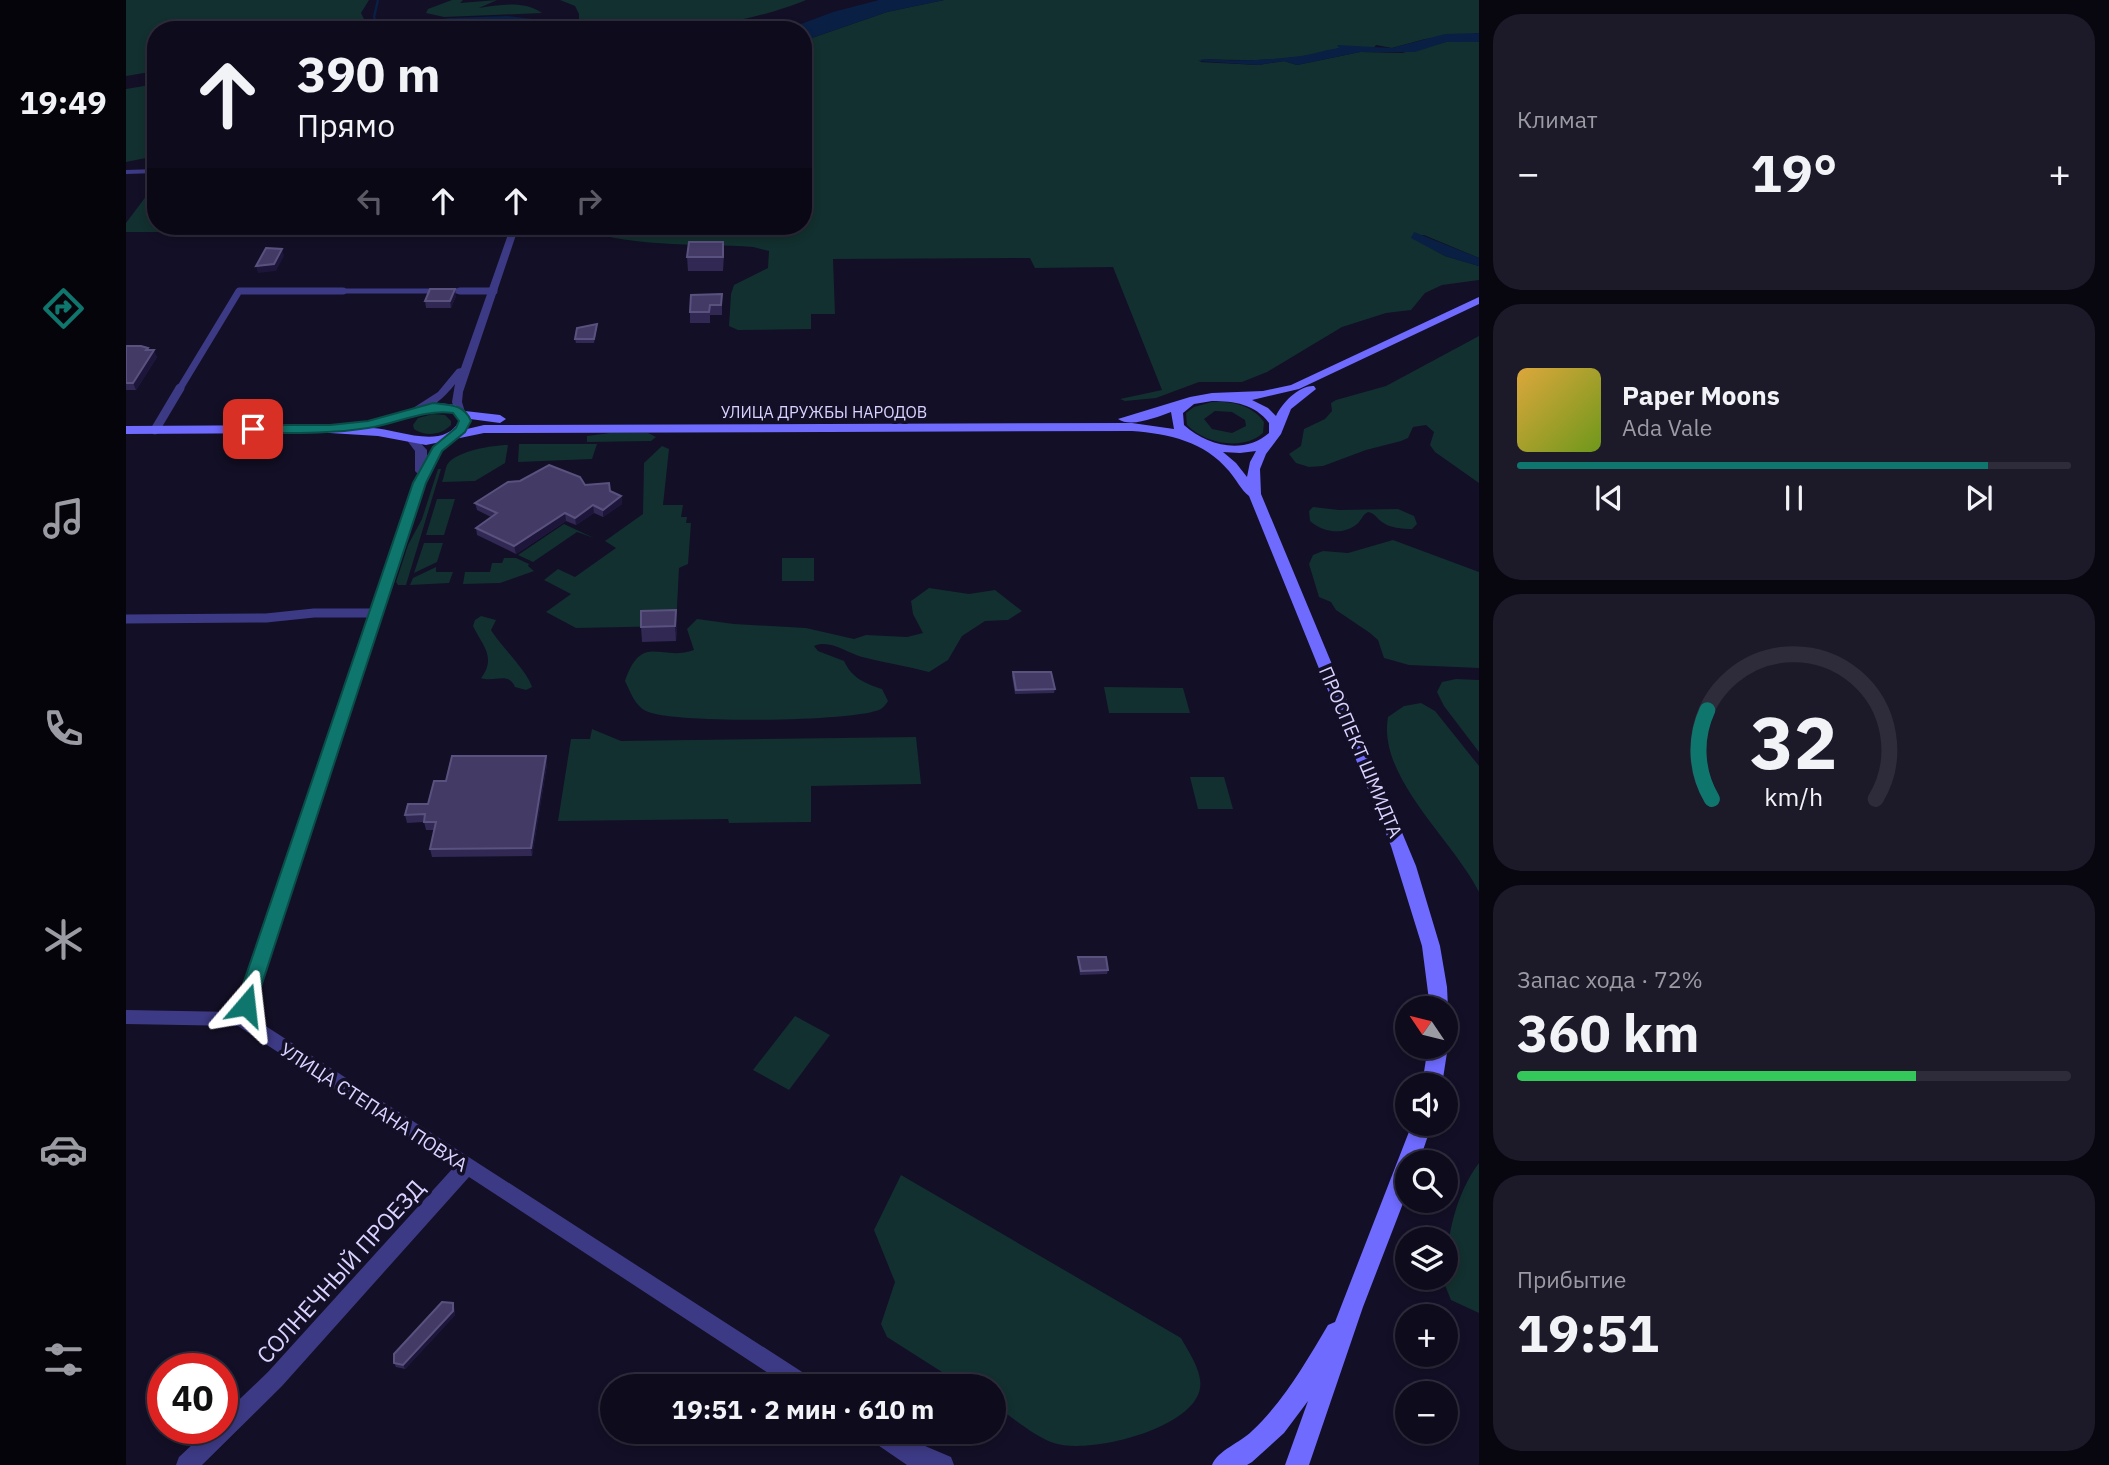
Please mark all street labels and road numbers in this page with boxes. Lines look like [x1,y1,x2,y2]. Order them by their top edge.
street label: УЛИЦА ДРУЖБЫ НАРОДОВ [721,402,927,422]
street label: ПРОСПЕКТ ШМИДТА [1314,663,1408,841]
street label: УЛИЦА СТЕПАНА ПОВХА [276,1037,472,1177]
street label: СОЛНЕЧНЫЙ ПРОЕЗД [249,1173,431,1369]

